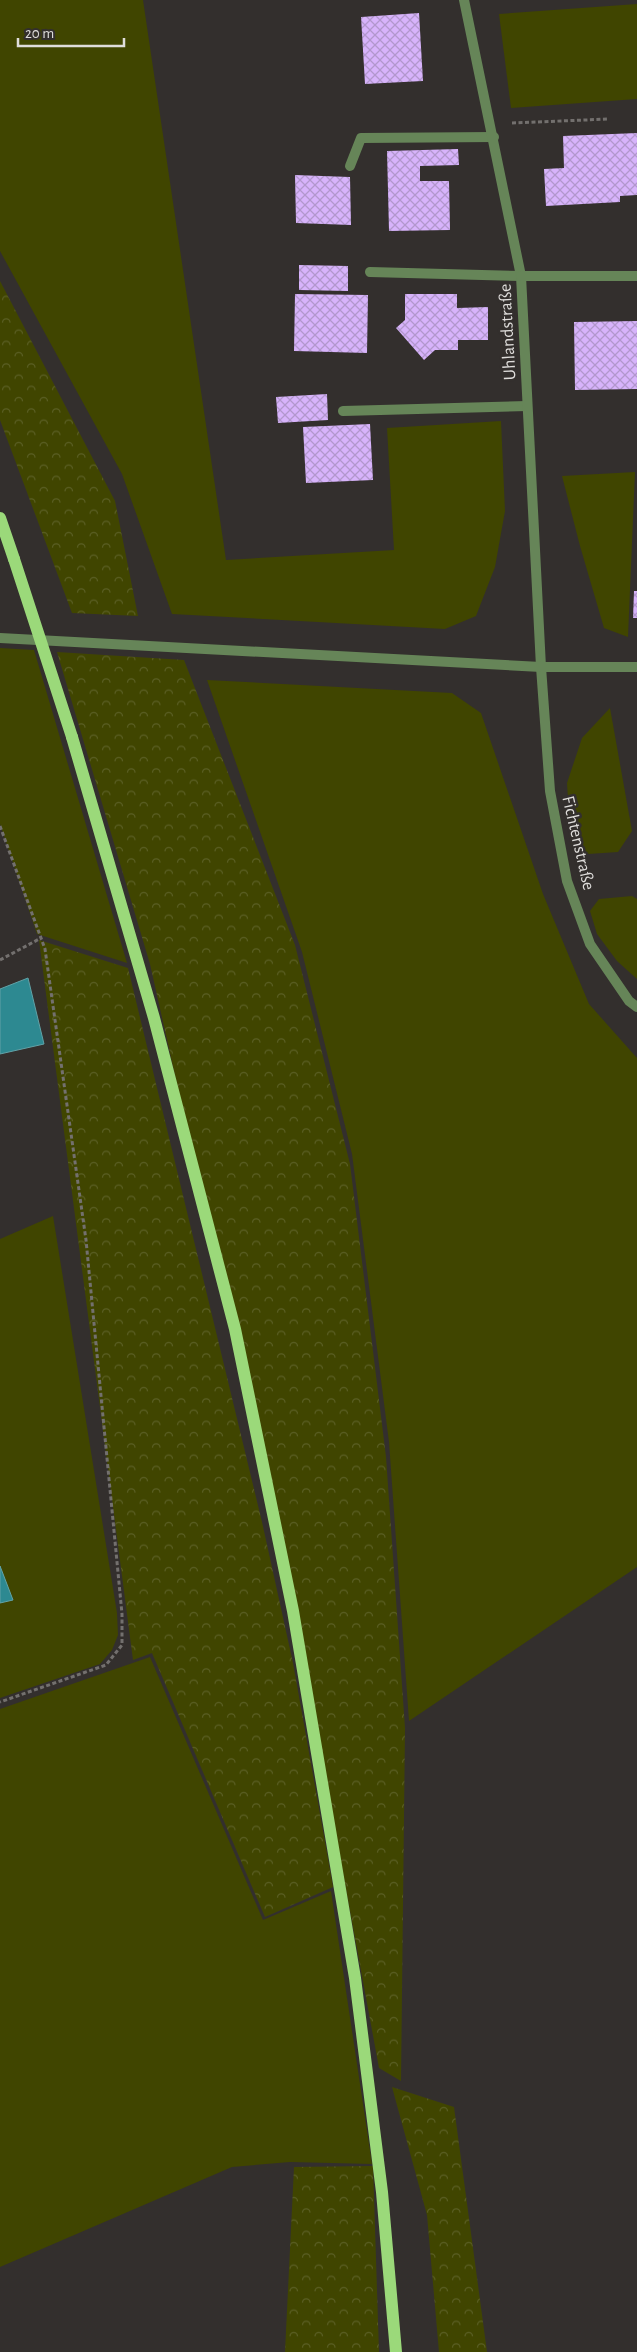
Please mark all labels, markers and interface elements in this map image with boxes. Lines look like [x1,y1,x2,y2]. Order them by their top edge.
scale bar [18,15,124,47]
text: 20 m [25,26,54,41]
street label: Uhlandstraße [496,283,520,381]
street label: Fichtenstraße [558,794,598,892]

